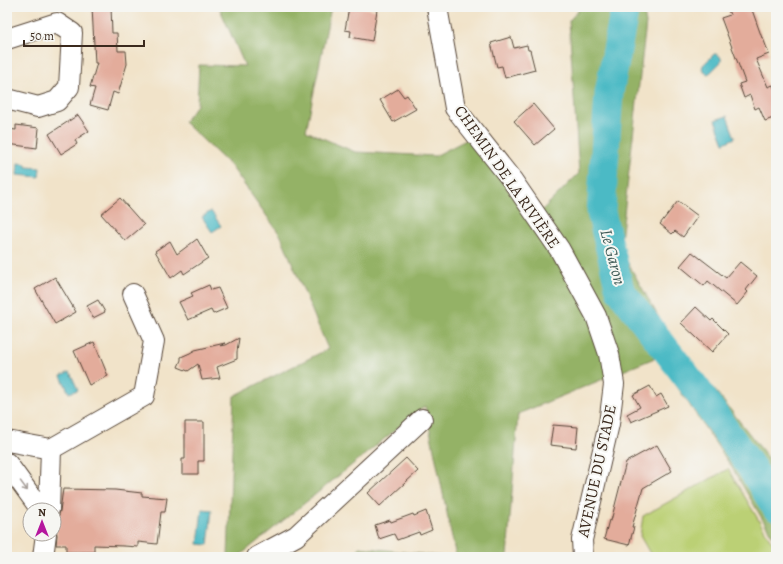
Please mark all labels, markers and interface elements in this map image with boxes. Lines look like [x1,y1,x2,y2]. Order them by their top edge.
scale bar [24,22,144,48]
text: 50 m [30,28,54,44]
street label: CHEMIN DE LA RIVIÈRE [449,101,565,253]
water label: Le Garon [595,227,631,287]
street label: AVENUE DU STADE [572,403,622,540]
one-way arrow [20,481,28,492]
north arrow [22,502,62,542]
text: N [38,505,46,520]

